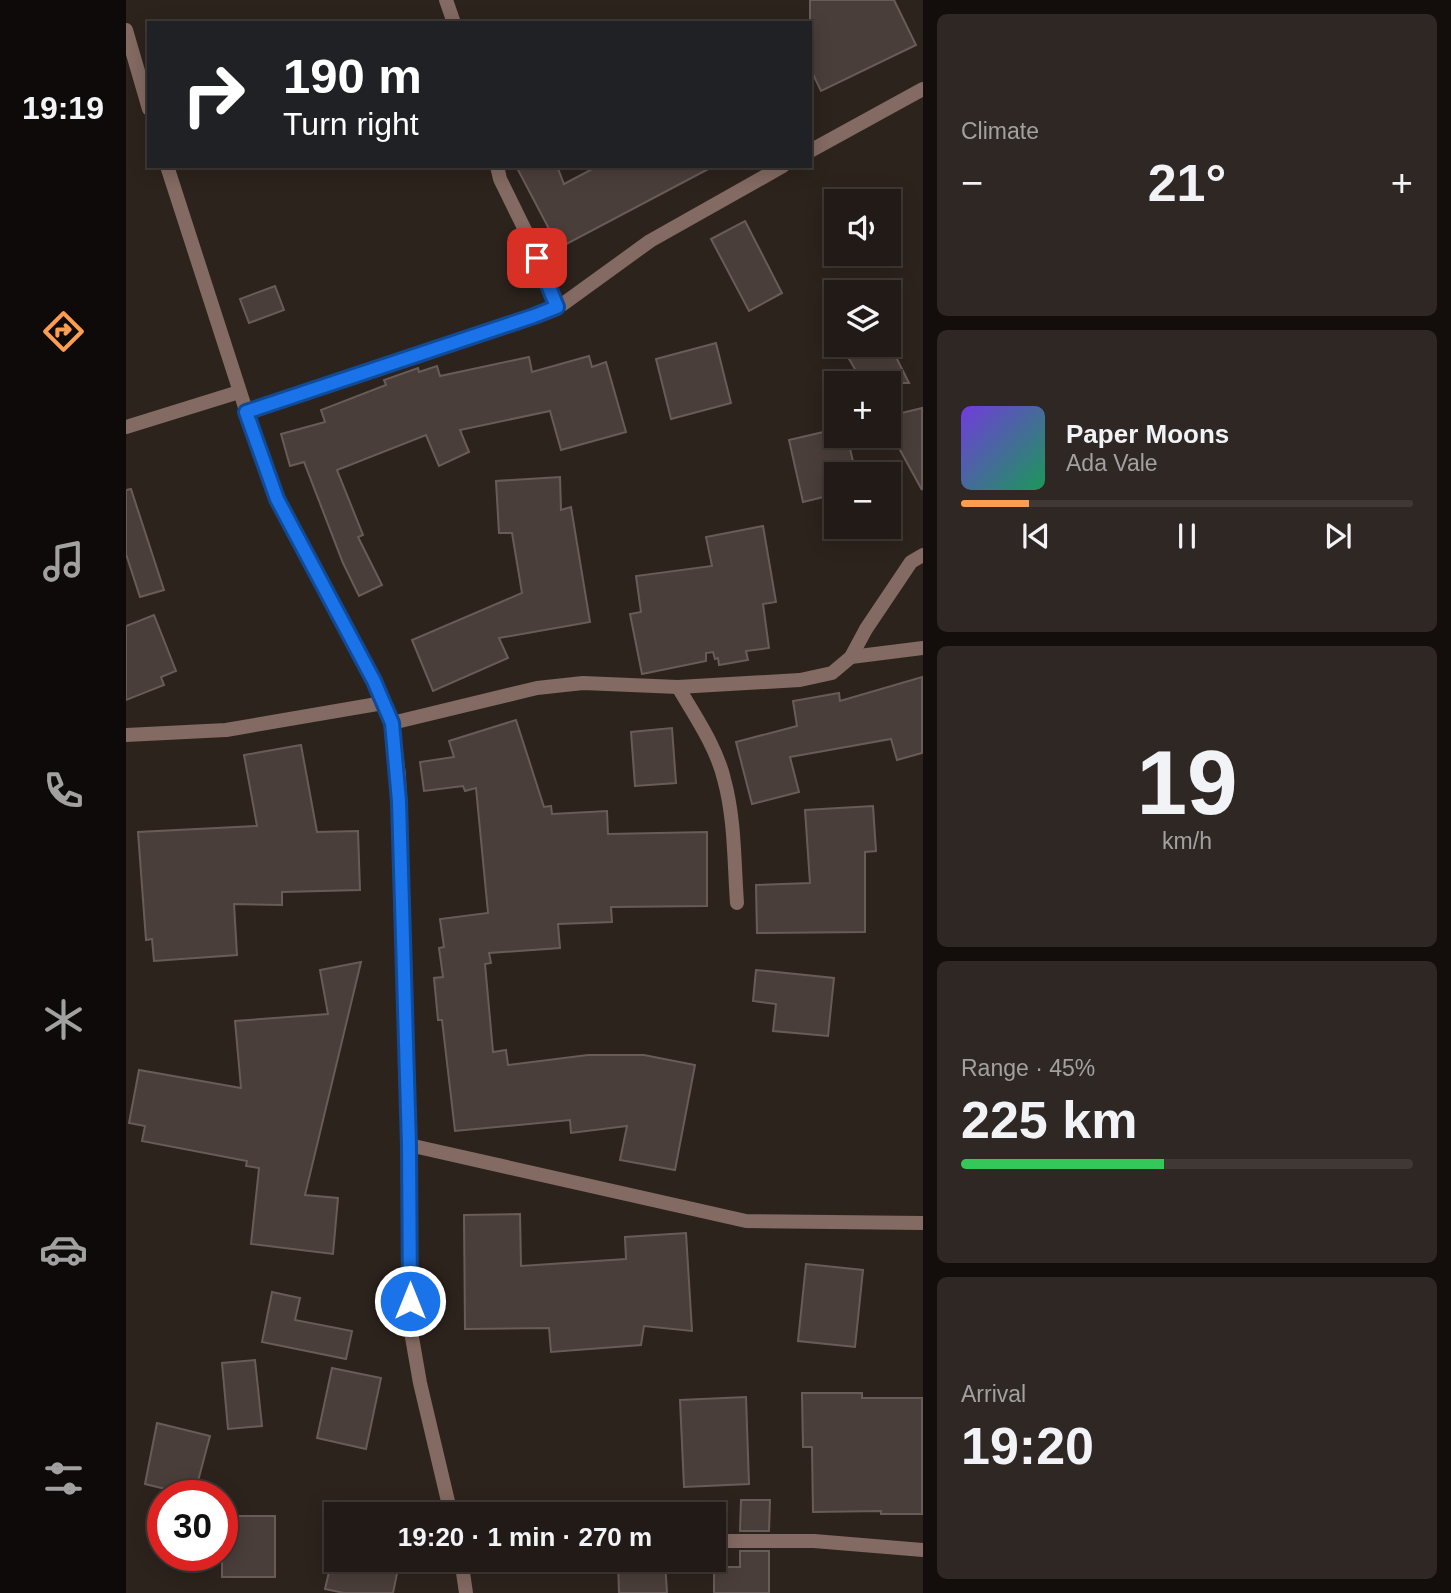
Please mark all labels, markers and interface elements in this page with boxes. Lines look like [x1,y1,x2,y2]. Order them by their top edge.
icon: right [168,49,259,140]
text: 190 m [283,49,422,103]
text: 19:19 [22,90,104,126]
text: Turn right [283,106,419,142]
text: Climate [961,118,1039,144]
text: 21° [1148,154,1226,212]
text: − [961,162,983,204]
text: + [1391,162,1413,204]
map controls [824,189,901,539]
button: sound [824,189,901,266]
pin [507,228,567,288]
icon: arrive [518,239,556,277]
button: layers [824,280,901,357]
icon: directions [39,307,88,356]
button: + [824,371,901,448]
text: Paper Moons [1066,419,1229,449]
text: Ada Vale [1066,450,1158,476]
button: − [824,462,901,539]
icon: previous [1017,517,1055,555]
icon: pause [1168,517,1206,555]
icon: next [1319,517,1357,555]
icon: music [39,537,88,586]
text: 19 [1136,732,1238,833]
icon: phone [39,766,88,815]
text: km/h [1162,828,1212,854]
icon: climate [39,995,88,1044]
text: Range · 45% [961,1055,1095,1081]
text: 225 km [961,1091,1137,1149]
icon: car [39,1225,88,1274]
position arrow [373,1264,447,1338]
text: Arrival [961,1381,1026,1407]
text: 19:20 [961,1417,1094,1475]
icon: filters [39,1454,88,1503]
speed limit sign: 30 [147,1480,238,1571]
text: 19:20 · 1 min · 270 m [398,1522,652,1552]

